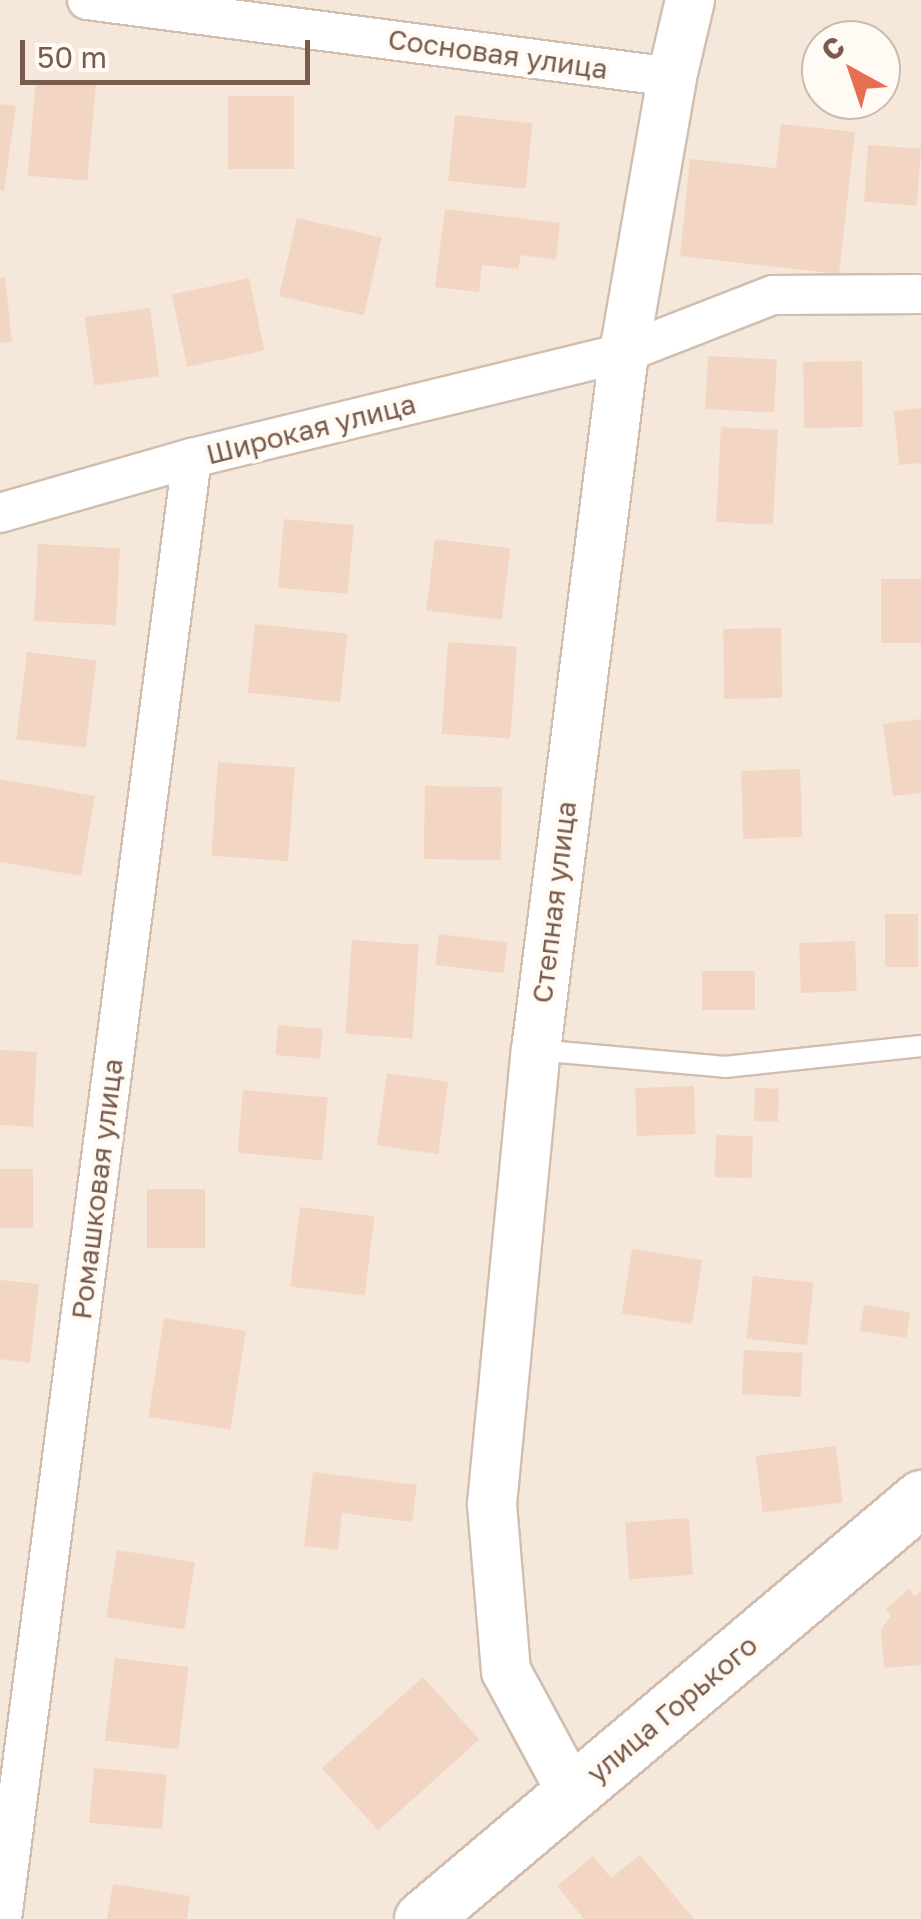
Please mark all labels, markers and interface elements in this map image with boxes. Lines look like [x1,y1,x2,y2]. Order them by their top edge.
scale bar [25,20,315,82]
north arrow [801,20,901,120]
street label: Сосновая улица [386,22,610,86]
text: С [814,29,851,67]
text: 50 m [37,39,107,75]
street label: Широкая улица [203,387,419,471]
street label: Степная улица [525,799,583,1005]
street label: Ромашковая улица [64,1057,130,1321]
street label: улица Горького [580,1628,764,1790]

